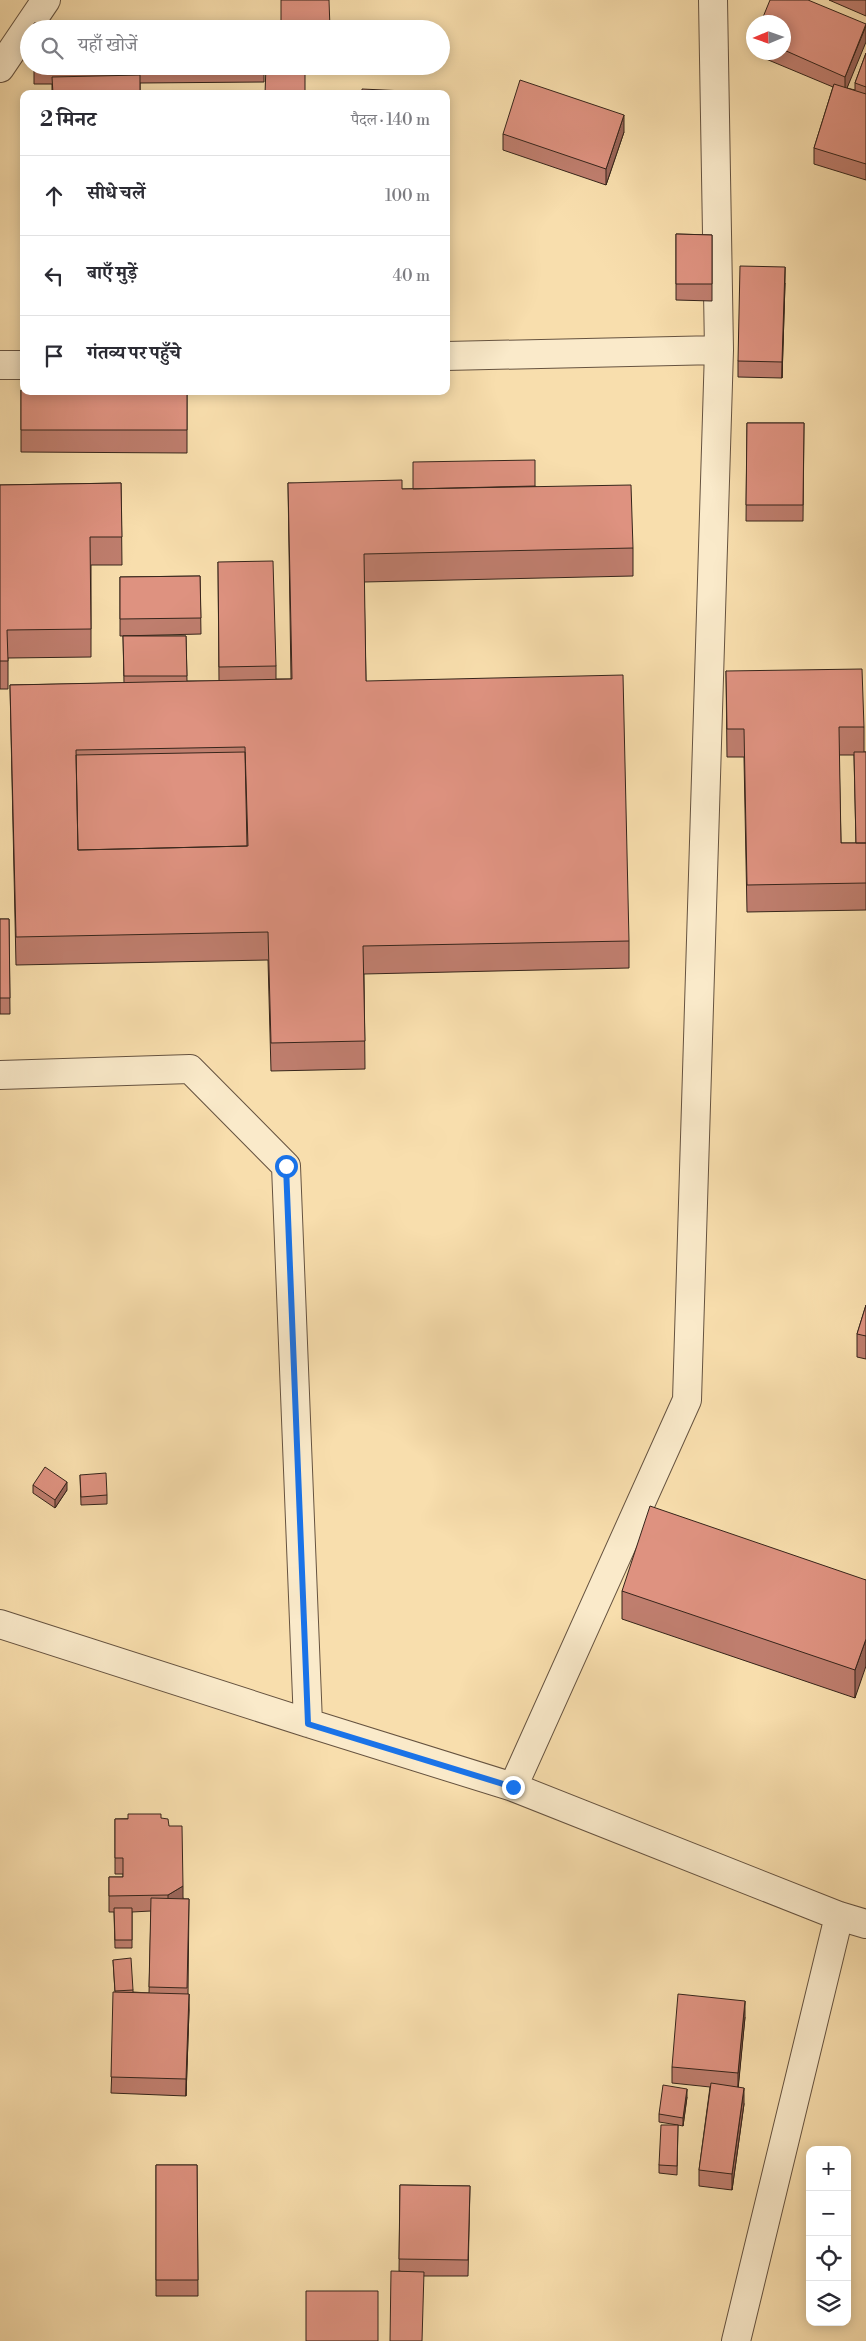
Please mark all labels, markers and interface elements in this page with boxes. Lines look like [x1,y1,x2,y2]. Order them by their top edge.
north arrow [746,15,791,60]
search box [20,20,450,75]
text: यहाँ खोजें [78,33,138,57]
icon: search [38,34,66,62]
text: 2 मिनट [40,107,96,133]
text: पैदल · 140 m [351,110,430,130]
text: सीधे चलें [87,181,145,205]
icon: ahead [40,182,68,210]
text: 100 m [385,186,430,206]
text: बाएँ मुड़ें [87,261,137,285]
icon: left [40,262,68,290]
text: 40 m [393,266,430,286]
text: गंतव्य पर पहुँचे [87,341,181,365]
icon: arrive [40,342,68,370]
route start [275,1155,298,1178]
route end [502,1776,525,1799]
map controls [806,2146,851,2326]
button: + [806,2146,851,2191]
button: − [806,2191,851,2236]
button: locate [806,2236,851,2281]
button: layers [806,2281,851,2326]

